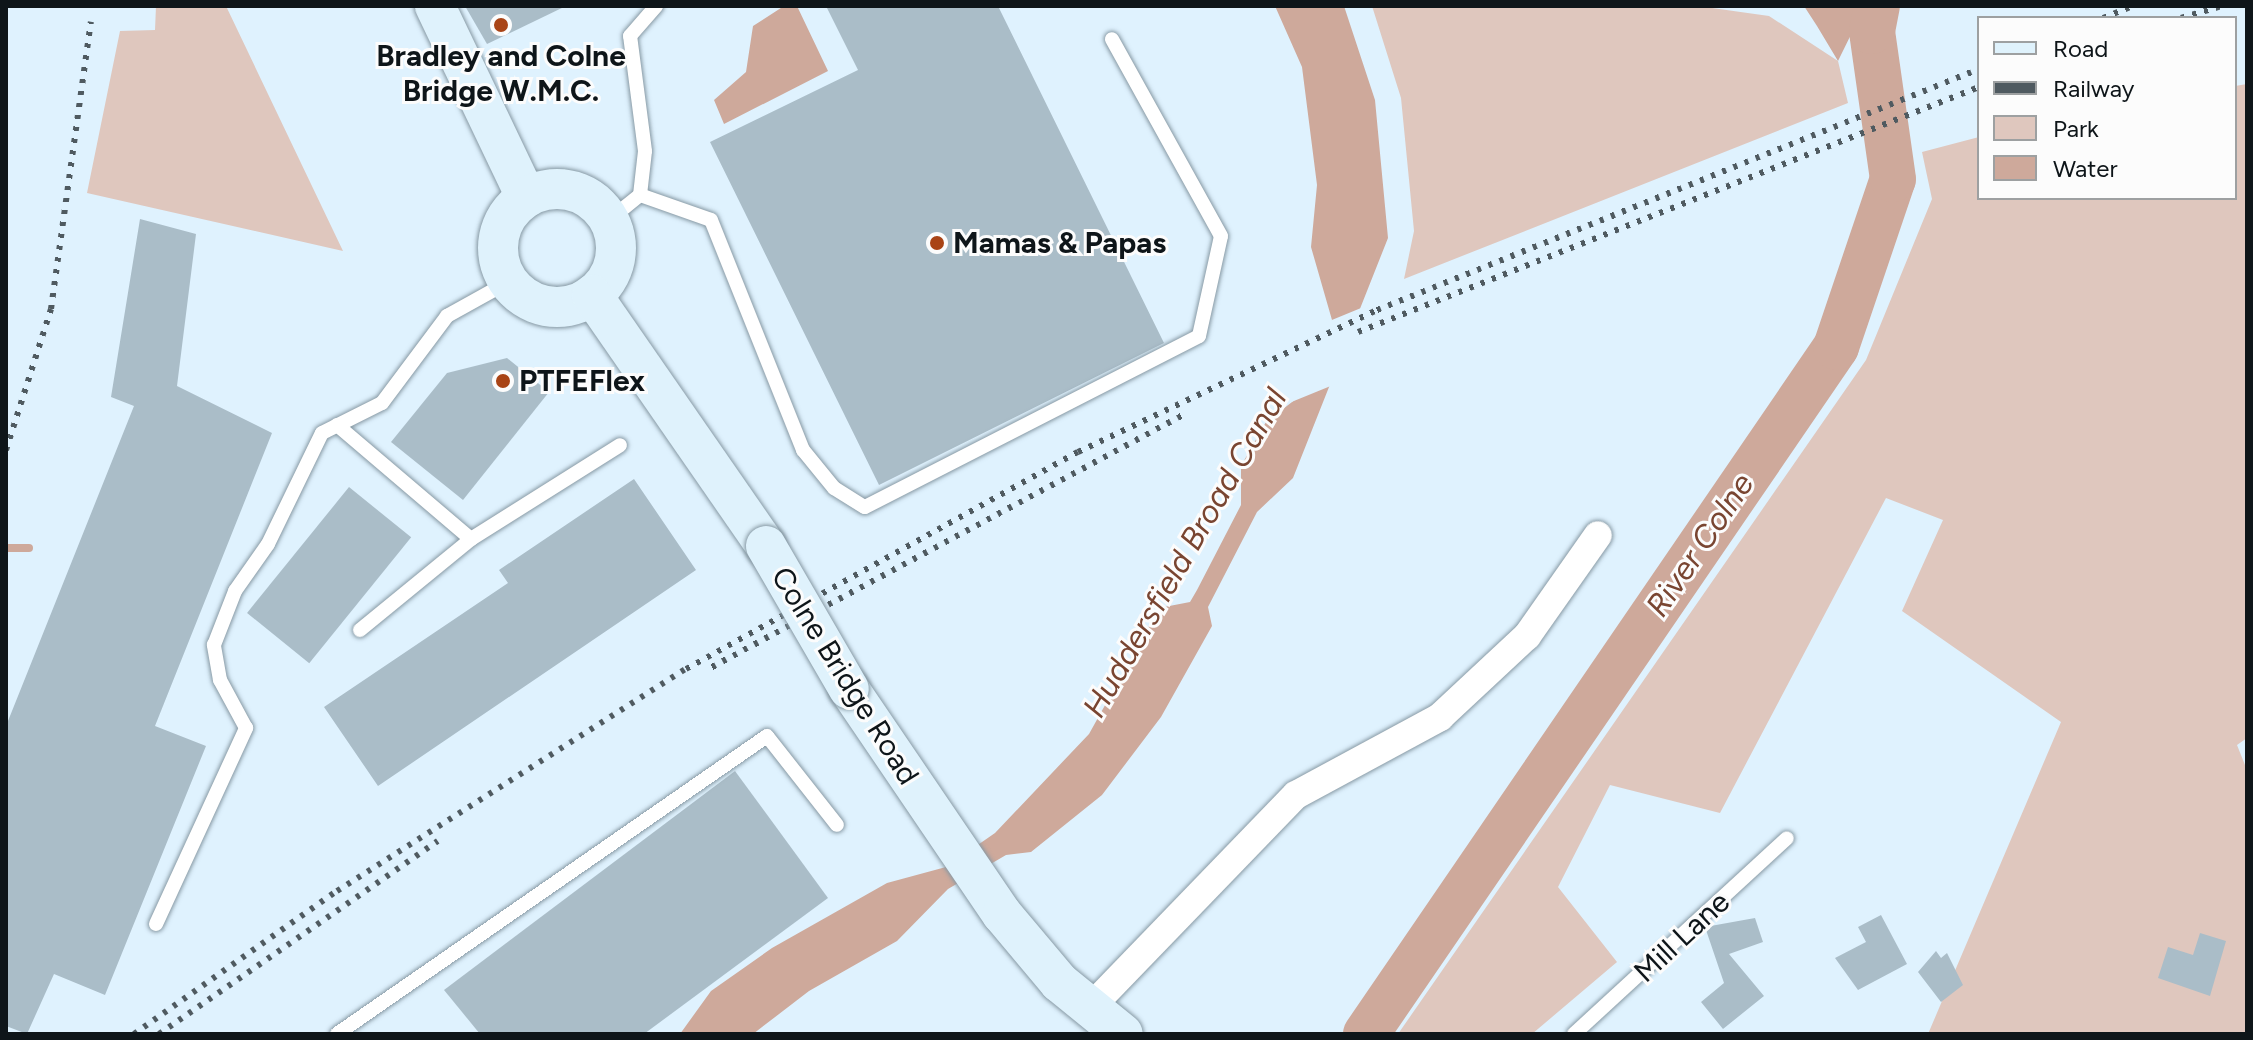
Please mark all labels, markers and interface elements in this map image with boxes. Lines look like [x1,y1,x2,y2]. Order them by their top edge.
marker: Bradley and Colne Bridge W.M.C. [492,16,510,34]
legend [1977,16,2237,200]
text: Road [2053,34,2108,63]
place label: Bradley and Colne Bridge W.M.C. [376,38,626,108]
text: Railway [2053,74,2134,103]
text: Park [2053,114,2099,143]
text: Water [2053,154,2118,183]
place label: Mamas & Papas [953,225,1166,261]
marker: Mamas & Papas [928,234,946,252]
place label: PTFEFlex [519,363,645,399]
marker: PTFEFlex [494,372,512,390]
water label: Huddersfield Broad Canal [1075,382,1295,724]
water label: River Colne [1638,466,1762,624]
street label: Colne Bridge Road [764,561,926,791]
street label: Mill Lane [1627,884,1737,990]

